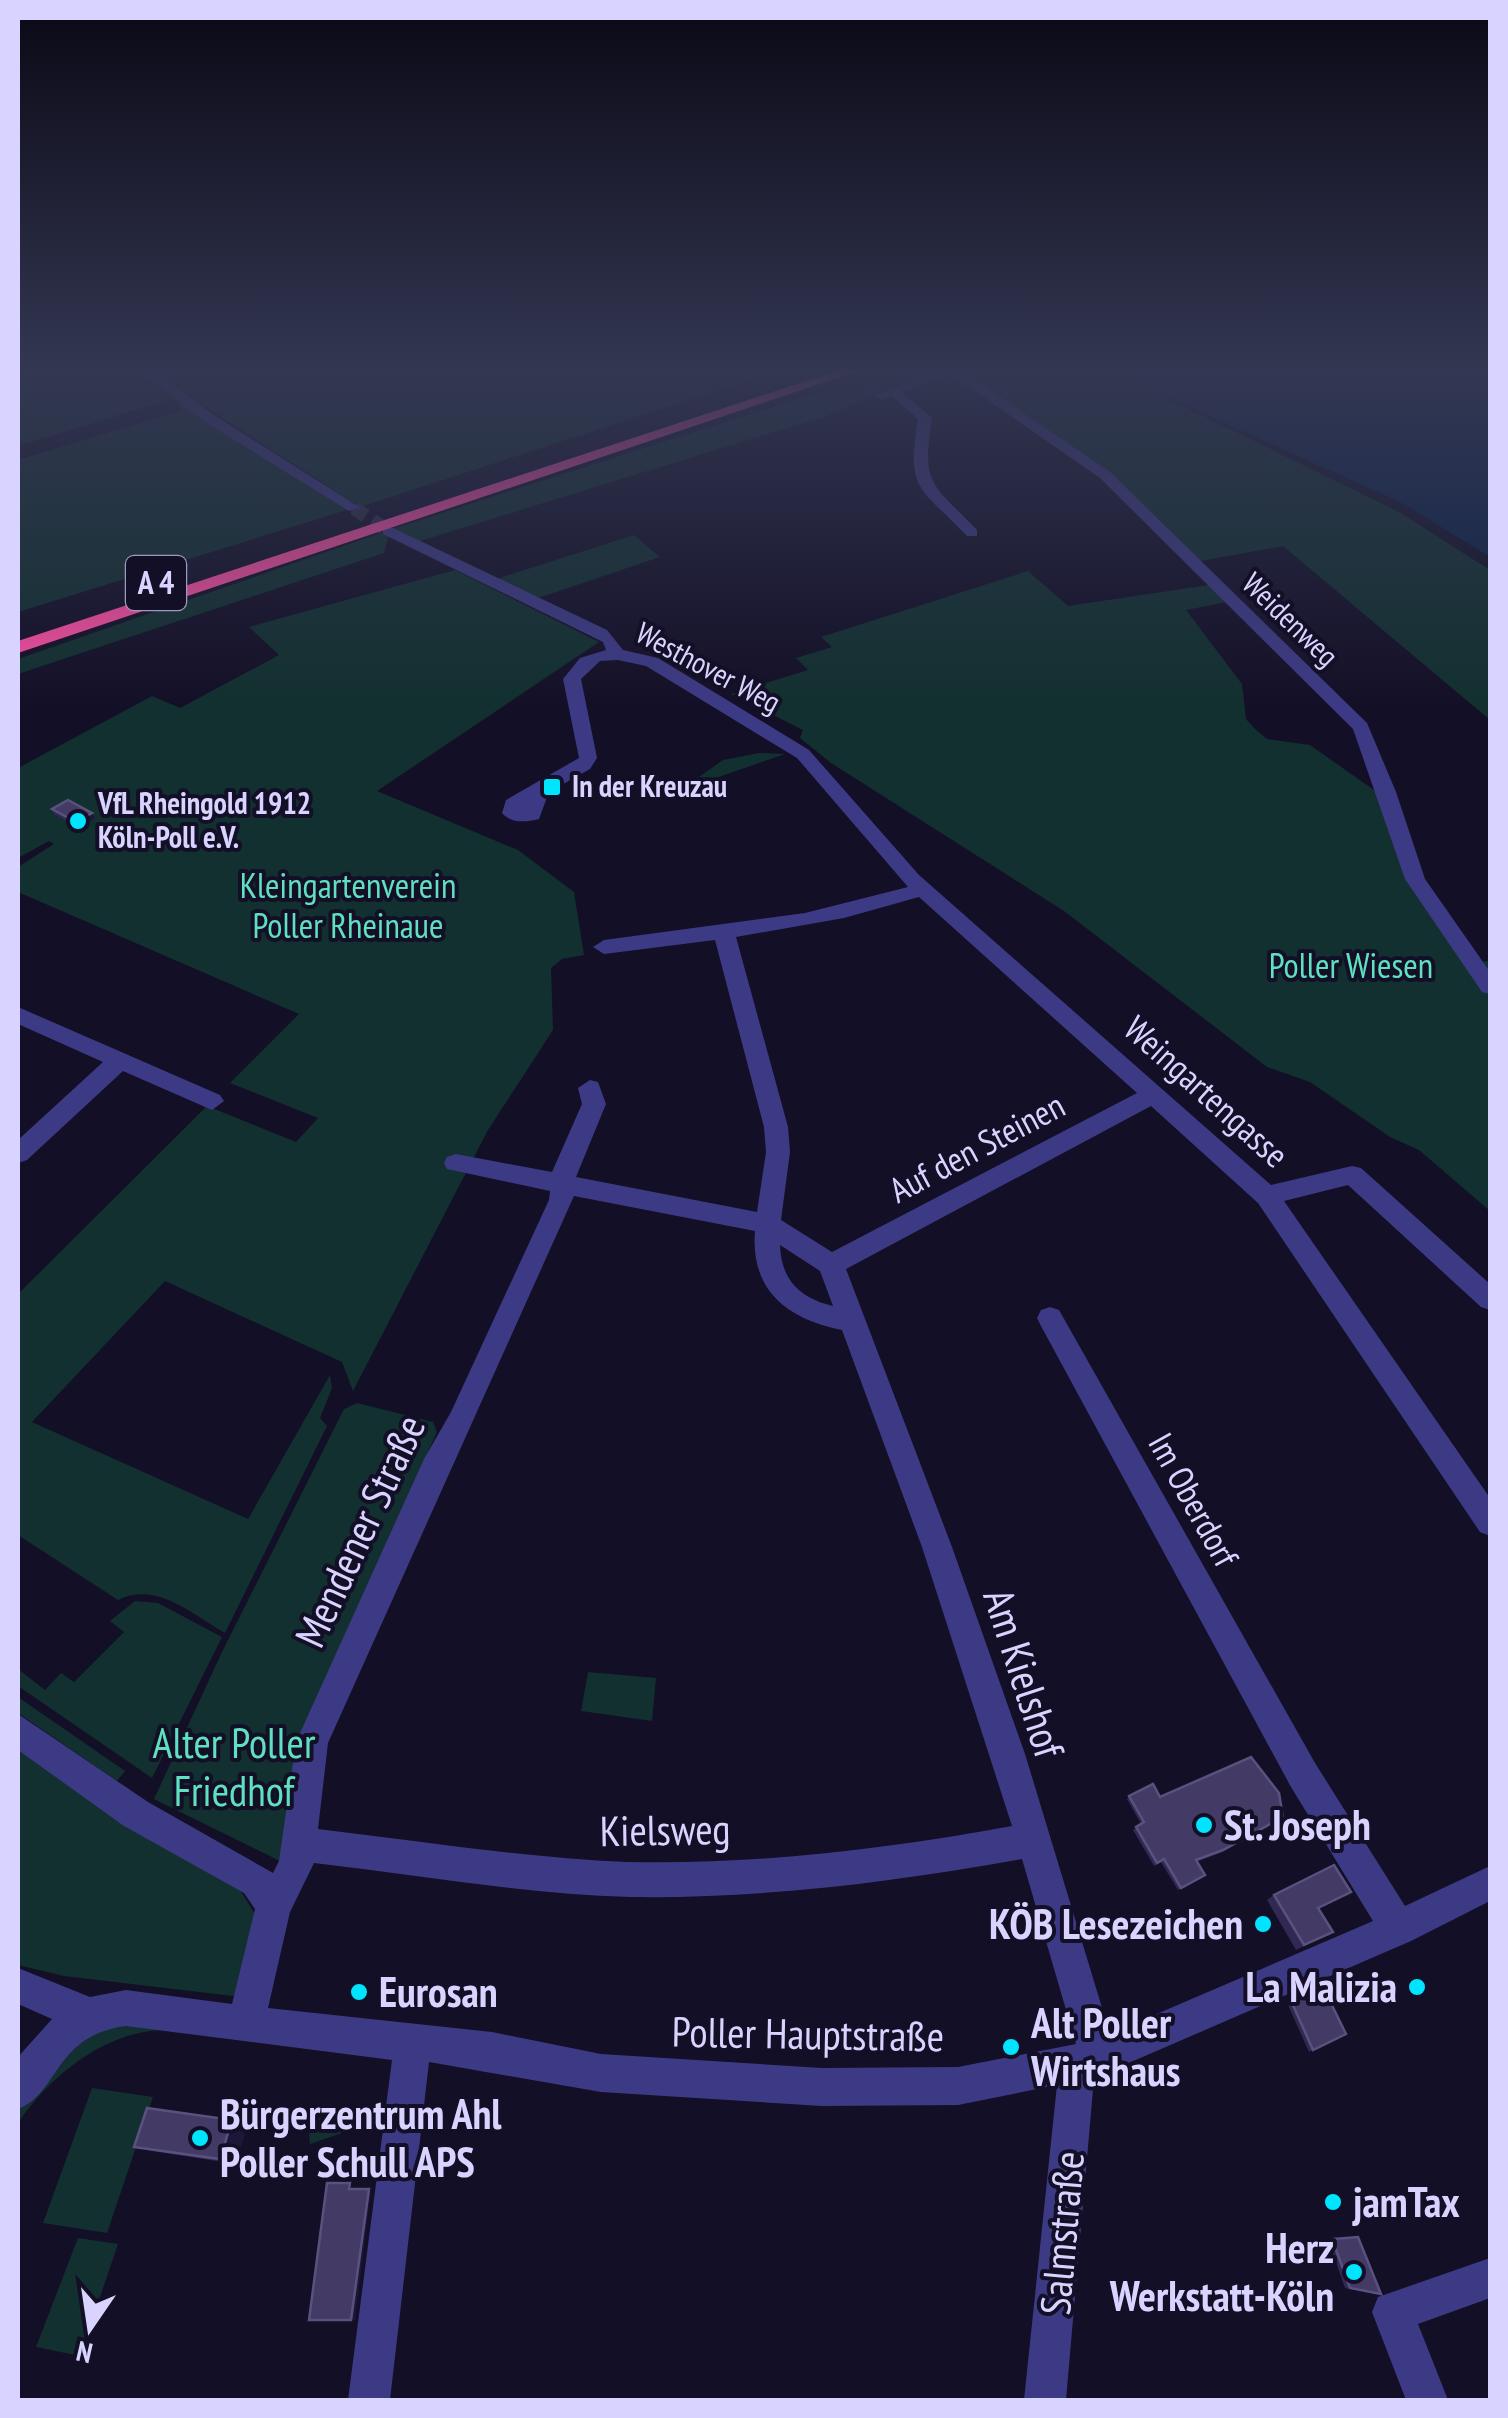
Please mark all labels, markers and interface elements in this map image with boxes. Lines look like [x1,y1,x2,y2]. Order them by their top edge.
road number: A 4 [126,556,186,610]
street label: Weidenweg [1235,564,1347,674]
street label: Westhover Weg [630,612,788,721]
place label: In der Kreuzau [572,766,727,805]
marker: In der Kreuzau [541,776,563,798]
place label: VfL Rheingold 1912 Köln-Poll e.V. [97,783,311,856]
marker: VfL Rheingold 1912 Köln-Poll e.V. [67,810,89,832]
park label: Kleingartenverein Poller Rheinaue [240,862,456,948]
park label: Poller Wiesen [1269,942,1433,988]
street label: Weingartengasse [1115,1005,1298,1177]
street label: Auf den Steinen [881,1082,1072,1213]
street label: Mendener Straße [282,1406,437,1656]
street label: Im Oberdorf [1138,1425,1250,1576]
street label: Am Kielshof [971,1581,1078,1766]
park label: Alter Poller Friedhof [153,1715,316,1818]
place label: St. Joseph [1224,1797,1371,1852]
street label: Kielsweg [599,1801,731,1858]
marker: St. Joseph [1193,1814,1215,1836]
place label: KÖB Lesezeichen [989,1896,1243,1951]
marker: KÖB Lesezeichen [1252,1913,1274,1935]
place label: La Malizia [1246,1959,1397,2014]
place label: Eurosan [379,1964,498,2019]
marker: La Malizia [1406,1976,1428,1998]
marker: Eurosan [348,1981,370,2003]
place label: Alt Poller Wirtshaus [1030,1995,1180,2098]
street label: Poller Hauptstraße [671,2004,945,2063]
marker: Alt Poller Wirtshaus [1000,2036,1022,2058]
place label: Bürgerzentrum Ahl Poller Schull APS [220,2086,502,2189]
marker: Bürgerzentrum Ahl Poller Schull APS [189,2127,211,2149]
street label: Salmstraße [1027,2149,1096,2317]
place label: jamTax [1352,2174,1460,2229]
marker: jamTax [1322,2191,1344,2213]
place label: Herz Werkstatt-Köln [1109,2220,1334,2323]
marker: Herz Werkstatt-Köln [1343,2261,1365,2283]
north arrow [40,2278,140,2378]
text: N [73,2333,96,2373]

